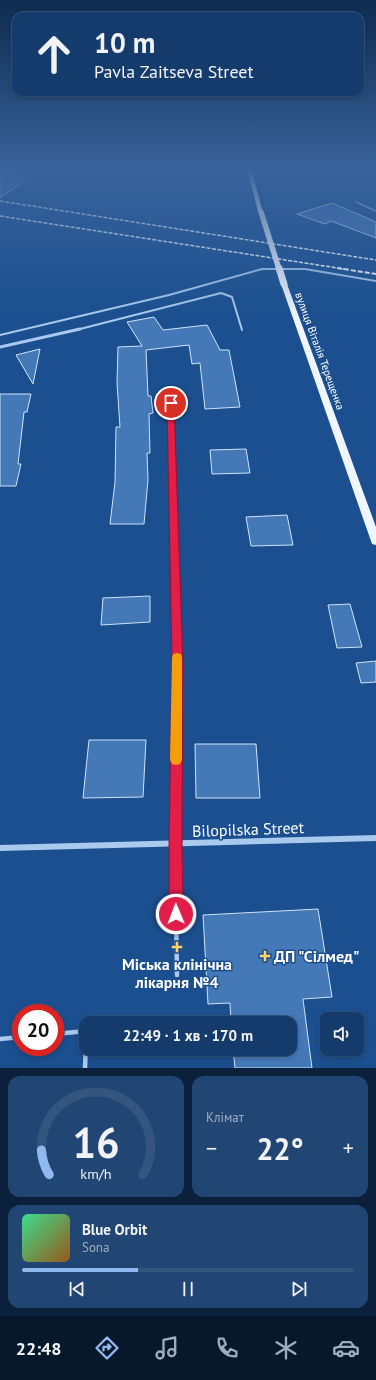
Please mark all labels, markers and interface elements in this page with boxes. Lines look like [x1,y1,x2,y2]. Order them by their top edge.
text: 10 m [94,24,155,61]
icon: ahead [28,28,80,80]
text: Pavla Zaitseva Street [94,60,254,83]
street label: вулиця Віталія Терещенка [292,290,348,412]
pin [154,386,188,420]
icon: arrive [160,392,182,414]
street label: Bilopilska Street [192,817,305,841]
position arrow [155,893,197,935]
marker: Міська клінічна лікарня №4 [171,941,183,953]
place label: ДП "Сілмед" [274,946,359,966]
marker: ДП "Сілмед" [259,950,271,962]
place label: Міська клінічна лікарня №4 [122,954,232,992]
speed limit sign: 20 [12,1004,64,1056]
map controls [320,1012,364,1056]
button: sound [320,1012,364,1056]
text: 22:49 · 1 хв · 170 m [123,1026,253,1045]
text: Клімат [206,1109,244,1126]
text: 16 [72,1115,120,1168]
text: 22° [256,1129,304,1168]
text: − [206,1134,217,1162]
text: + [343,1134,354,1162]
text: km/h [80,1163,112,1182]
text: Blue Orbit [82,1220,147,1239]
text: Sona [82,1239,109,1256]
icon: previous [66,1278,88,1300]
icon: pause [177,1278,199,1300]
icon: next [288,1278,310,1300]
icon: directions [93,1334,121,1362]
icon: music [153,1334,181,1362]
icon: phone [213,1334,241,1362]
icon: climate [272,1334,300,1362]
icon: car [332,1334,360,1362]
text: 22:48 [16,1337,62,1360]

